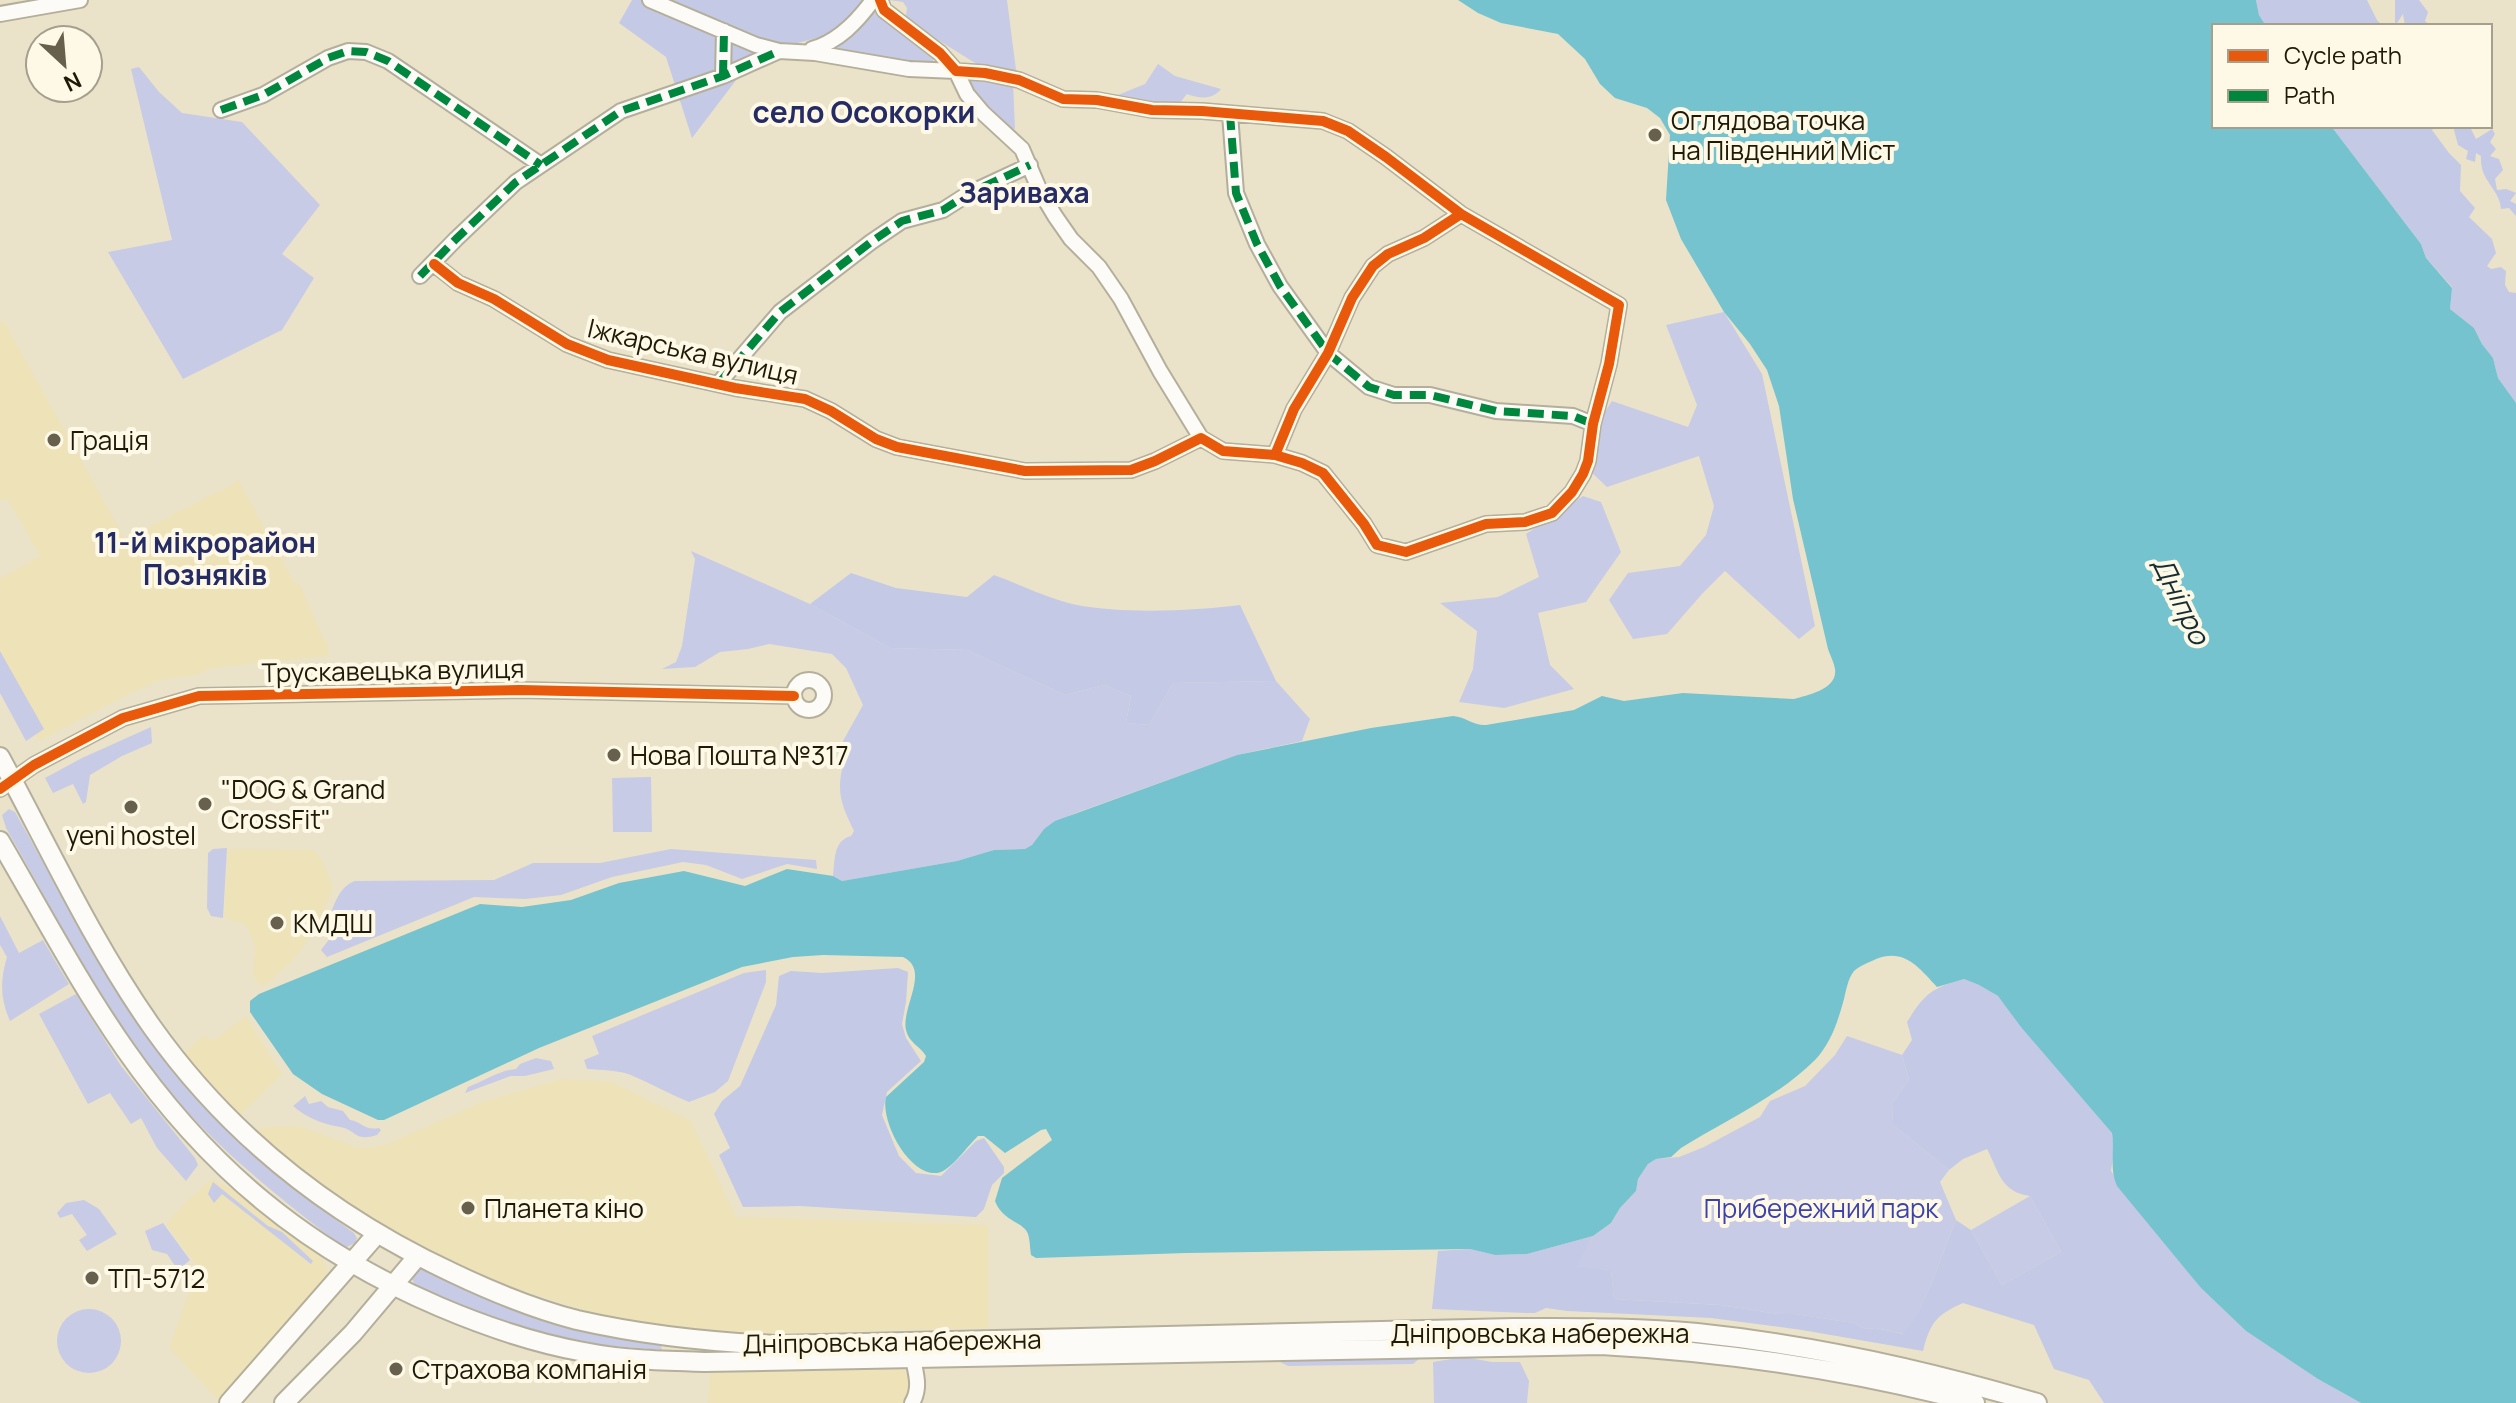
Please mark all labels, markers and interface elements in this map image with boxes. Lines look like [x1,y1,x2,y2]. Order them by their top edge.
north arrow [24,24,104,104]
legend [2212,24,2492,128]
text: Cycle path [2284,38,2402,71]
text: N [59,65,86,99]
text: Path [2284,78,2335,111]
district label: село Осокорки [752,91,976,132]
place label: Оглядова точка на Південний Міст [1671,102,1895,168]
marker: Оглядова точка на Південний Міст [1646,126,1664,144]
district label: Зариваха [958,173,1090,211]
street label: Іжкарська вулиця [584,309,802,393]
place label: Грація [70,422,149,458]
marker: Грація [45,431,63,449]
district label: 11-й мікрорайон Позняків [94,523,316,593]
water label: Дніпро [2145,550,2220,651]
street label: Трускавецька вулиця [261,650,525,690]
place label: Нова Пошта №317 [630,737,848,773]
marker: Нова Пошта №317 [605,746,623,764]
place label: "DOG & Grand CrossFit" [221,771,386,837]
marker: "DOG & Grand CrossFit" [196,795,214,813]
marker: yeni hostel [122,798,140,816]
place label: yeni hostel [66,817,196,853]
place label: КМДШ [293,905,373,941]
marker: КМДШ [268,914,286,932]
place label: Планета кіно [484,1190,644,1226]
park label: Прибережний парк [1704,1190,1939,1226]
marker: Планета кіно [459,1199,477,1217]
place label: ТП-5712 [108,1260,205,1296]
marker: ТП-5712 [83,1269,101,1287]
street label: Дніпровська набережна [1390,1315,1690,1351]
street label: Дніпровська набережна [742,1320,1042,1362]
place label: Страхова компанія [412,1351,647,1387]
marker: Страхова компанія [387,1360,405,1378]

